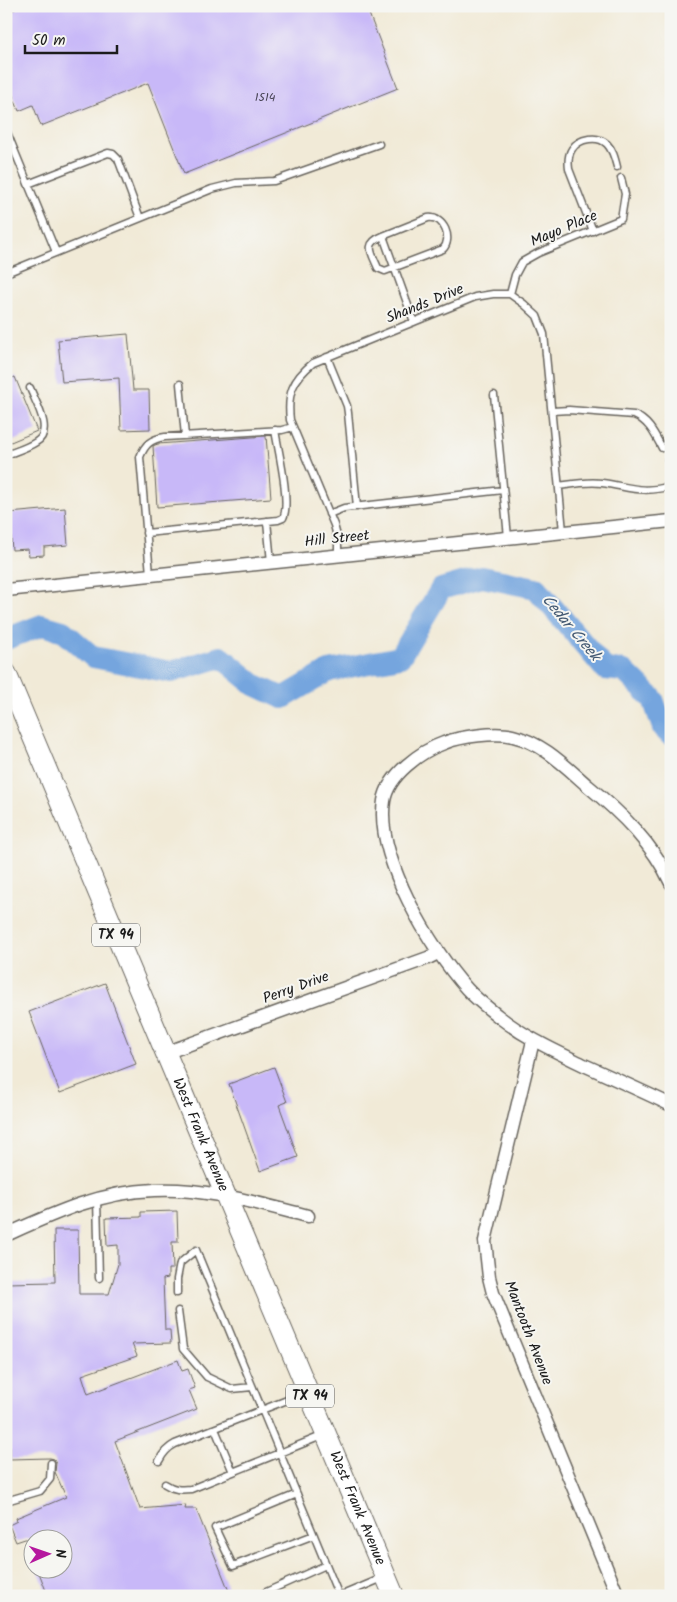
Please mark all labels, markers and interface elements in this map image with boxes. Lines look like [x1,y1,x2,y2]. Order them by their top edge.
scale bar [25,22,118,54]
text: 50 m [32,29,66,53]
house number: 1514 [255,88,276,107]
street label: Mayo Place [527,204,602,254]
street label: Shands Drive [382,277,468,331]
street label: Hill Street [303,524,371,554]
water label: Cedar Creek [535,589,608,669]
road number: TX 94 [92,924,140,946]
street label: Perry Drive [259,965,333,1011]
street label: West Frank Avenue [165,1074,235,1196]
street label: Mantooth Avenue [497,1277,559,1389]
road number: TX 94 [286,1384,334,1408]
street label: West Frank Avenue [322,1447,392,1569]
north arrow [22,1530,72,1580]
text: N [49,1549,71,1559]

